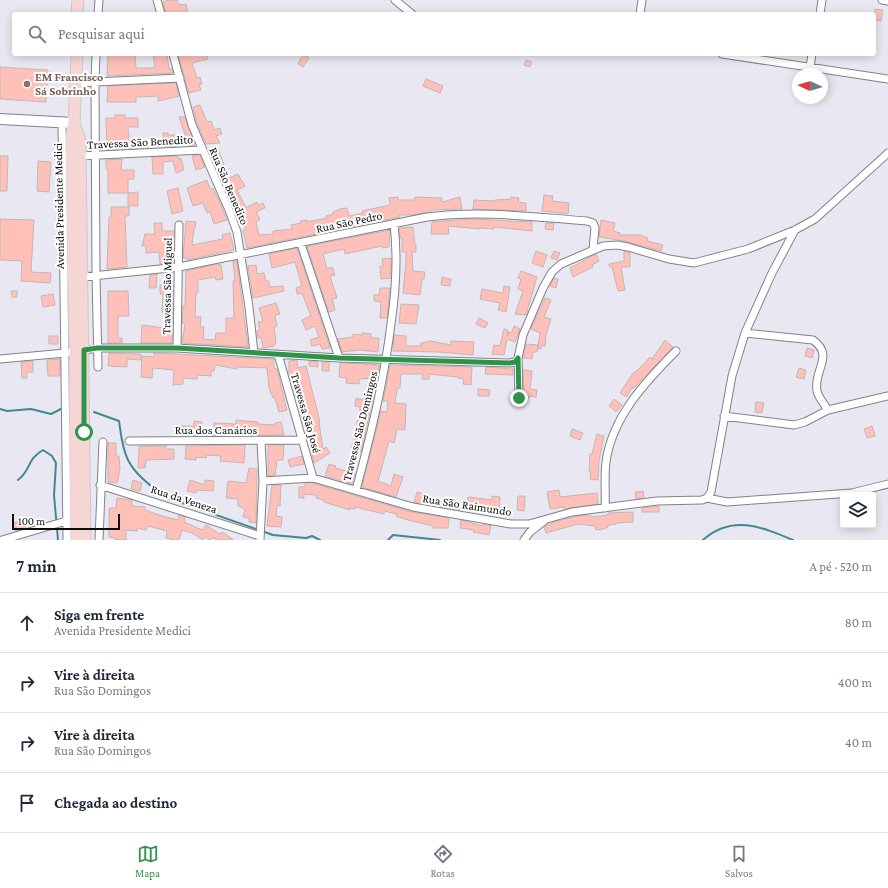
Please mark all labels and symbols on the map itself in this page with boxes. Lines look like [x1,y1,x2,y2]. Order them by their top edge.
north arrow [792,68,828,104]
place label: EM Francisco Sá Sobrinho [35,70,103,98]
marker: EM Francisco Sá Sobrinho [22,79,32,89]
street label: Travessa São Benedito [87,132,193,152]
street label: Avenida Presidente Medici [51,143,67,269]
street label: Rua São Benedito [206,145,252,227]
street label: Rua São Pedro [315,208,383,236]
street label: Travessa São Miguel [159,237,175,335]
street label: Travessa São Domingos [340,369,381,482]
street label: Travessa São José [288,371,324,455]
route end [510,389,528,407]
route start [75,423,93,441]
street label: Rua dos Canários [175,423,258,437]
street label: Rua da Veneza [149,482,219,516]
street label: Rua São Raimundo [421,491,513,519]
scale bar [12,512,120,531]

